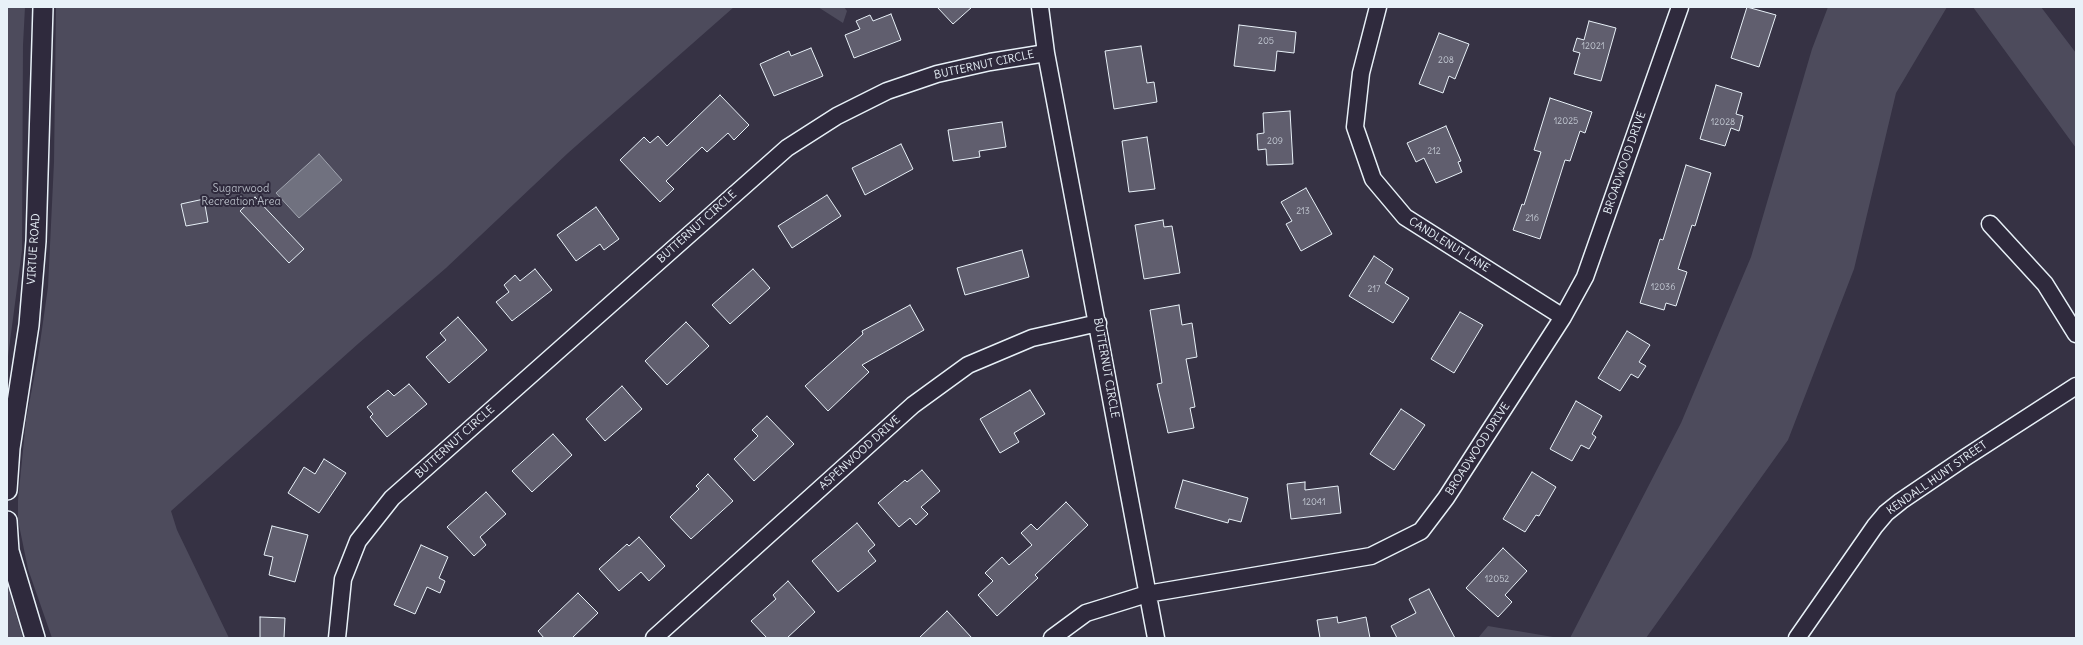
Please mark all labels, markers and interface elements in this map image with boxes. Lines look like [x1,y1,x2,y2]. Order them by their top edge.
house number: 205 [1258,36,1274,46]
house number: 12021 [1582,41,1604,51]
street label: BUTTERNUT CIRCLE [933,48,1035,82]
house number: 208 [1438,55,1454,65]
street label: BROADWOOD DRIVE [1601,110,1649,216]
house number: 12025 [1554,116,1578,126]
house number: 12028 [1711,117,1735,127]
house number: 209 [1267,136,1283,146]
house number: 212 [1427,146,1441,156]
park label: Sugarwood Recreation Area [201,182,281,208]
street label: BUTTERNUT CIRCLE [655,188,739,266]
house number: 213 [1296,206,1310,216]
street label: VIRTUE ROAD [25,213,43,285]
house number: 216 [1525,213,1539,223]
street label: CANDLENUT LANE [1406,215,1492,275]
house number: 12036 [1651,282,1675,292]
house number: 217 [1368,284,1380,294]
street label: BUTTERNUT CIRCLE [1091,317,1121,419]
street label: BROADWOOD DRIVE [1443,400,1513,498]
street label: BUTTERNUT CIRCLE [413,403,497,481]
street label: ASPENWOOD DRIVE [817,413,903,493]
street label: KENDALL HUNT STREET [1884,438,1990,518]
house number: 12041 [1302,497,1326,507]
house number: 12052 [1485,574,1509,584]

